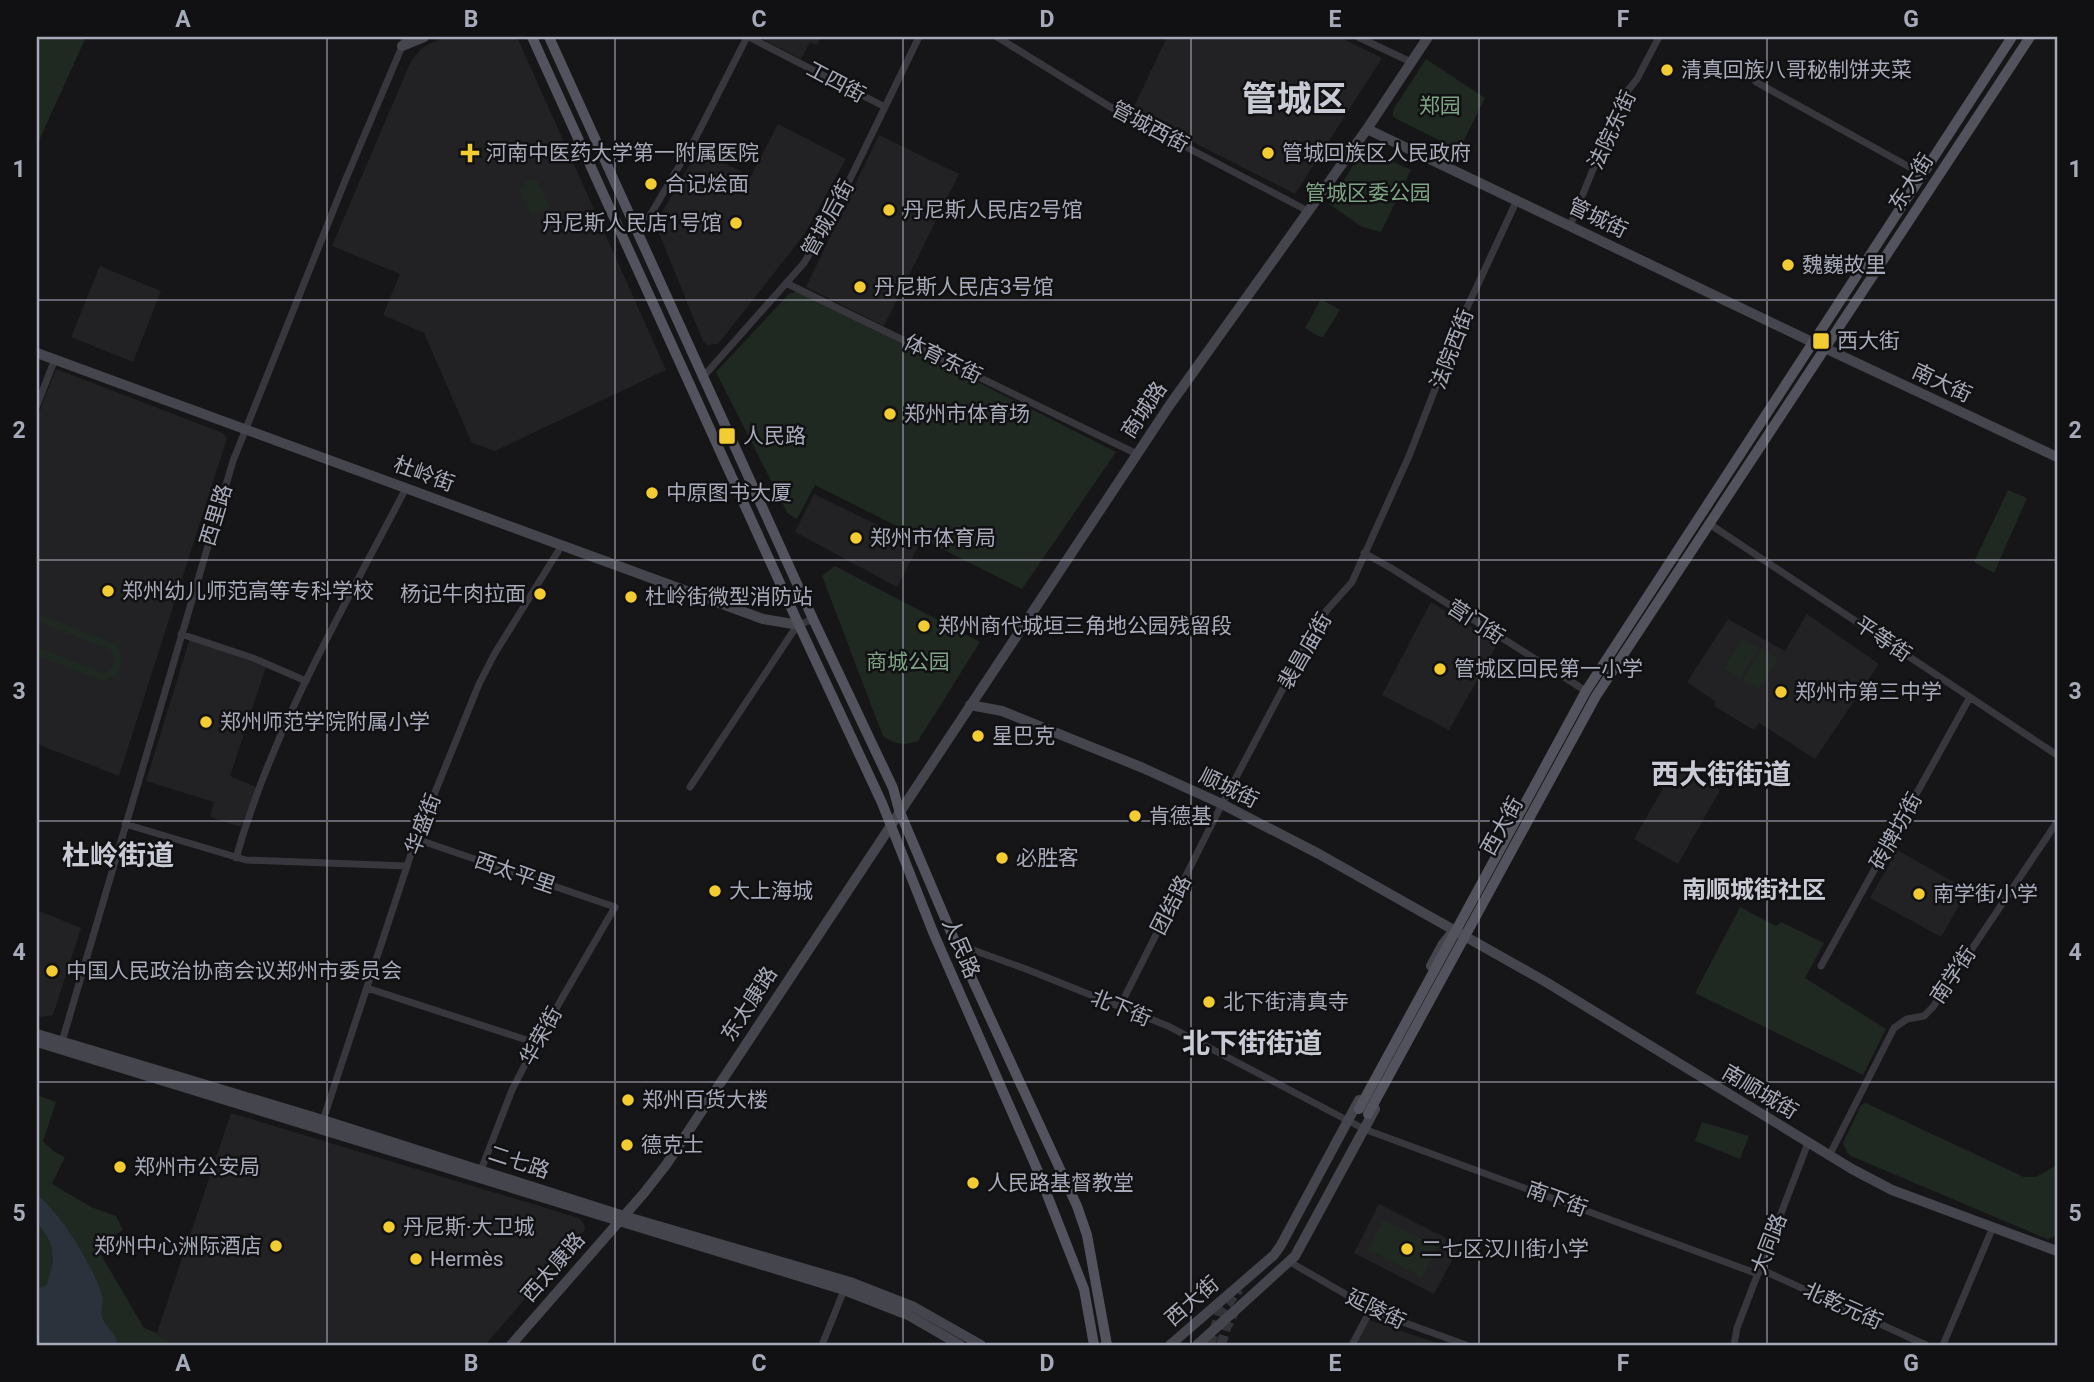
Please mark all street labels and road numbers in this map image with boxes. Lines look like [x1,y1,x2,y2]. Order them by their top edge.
street label: 工四街 [803,57,869,107]
street label: 法院东街 [1583,87,1641,173]
street label: 管城西街 [1107,97,1193,157]
street label: 东大街 [1884,149,1938,215]
street label: 管城后街 [797,175,859,261]
street label: 管城街 [1564,193,1632,243]
street label: 法院西街 [1426,305,1478,393]
street label: 体育东街 [900,330,986,388]
street label: 南大街 [1908,359,1976,407]
street label: 商城路 [1116,377,1172,443]
street label: 杜岭街 [390,452,458,496]
street label: 西里路 [195,481,237,549]
street label: 营门街 [1443,595,1509,649]
street label: 裴昌庙街 [1274,609,1336,693]
street label: 平等街 [1850,611,1916,667]
street label: 顺城街 [1195,763,1263,813]
street label: 砖牌坊街 [1865,788,1927,874]
street label: 华盛街 [401,790,445,858]
street label: 西大街 [1476,793,1528,859]
street label: 西太平里 [471,848,559,898]
street label: 团结路 [1146,871,1196,939]
street label: 人民路 [938,914,984,982]
street label: 南学街 [1925,942,1981,1008]
street label: 东太康路 [716,962,782,1046]
street label: 北下街 [1087,985,1155,1031]
street label: 华荣街 [515,1003,567,1069]
street label: 南顺城街 [1718,1060,1802,1124]
street label: 二七路 [485,1141,553,1183]
street label: 南下街 [1523,1177,1591,1221]
street label: 大同路 [1747,1210,1791,1278]
street label: 西太康路 [516,1227,590,1307]
street label: 西大街 [1160,1271,1224,1331]
street label: 北乾元街 [1800,1278,1886,1334]
street label: 延陵街 [1342,1284,1410,1334]

